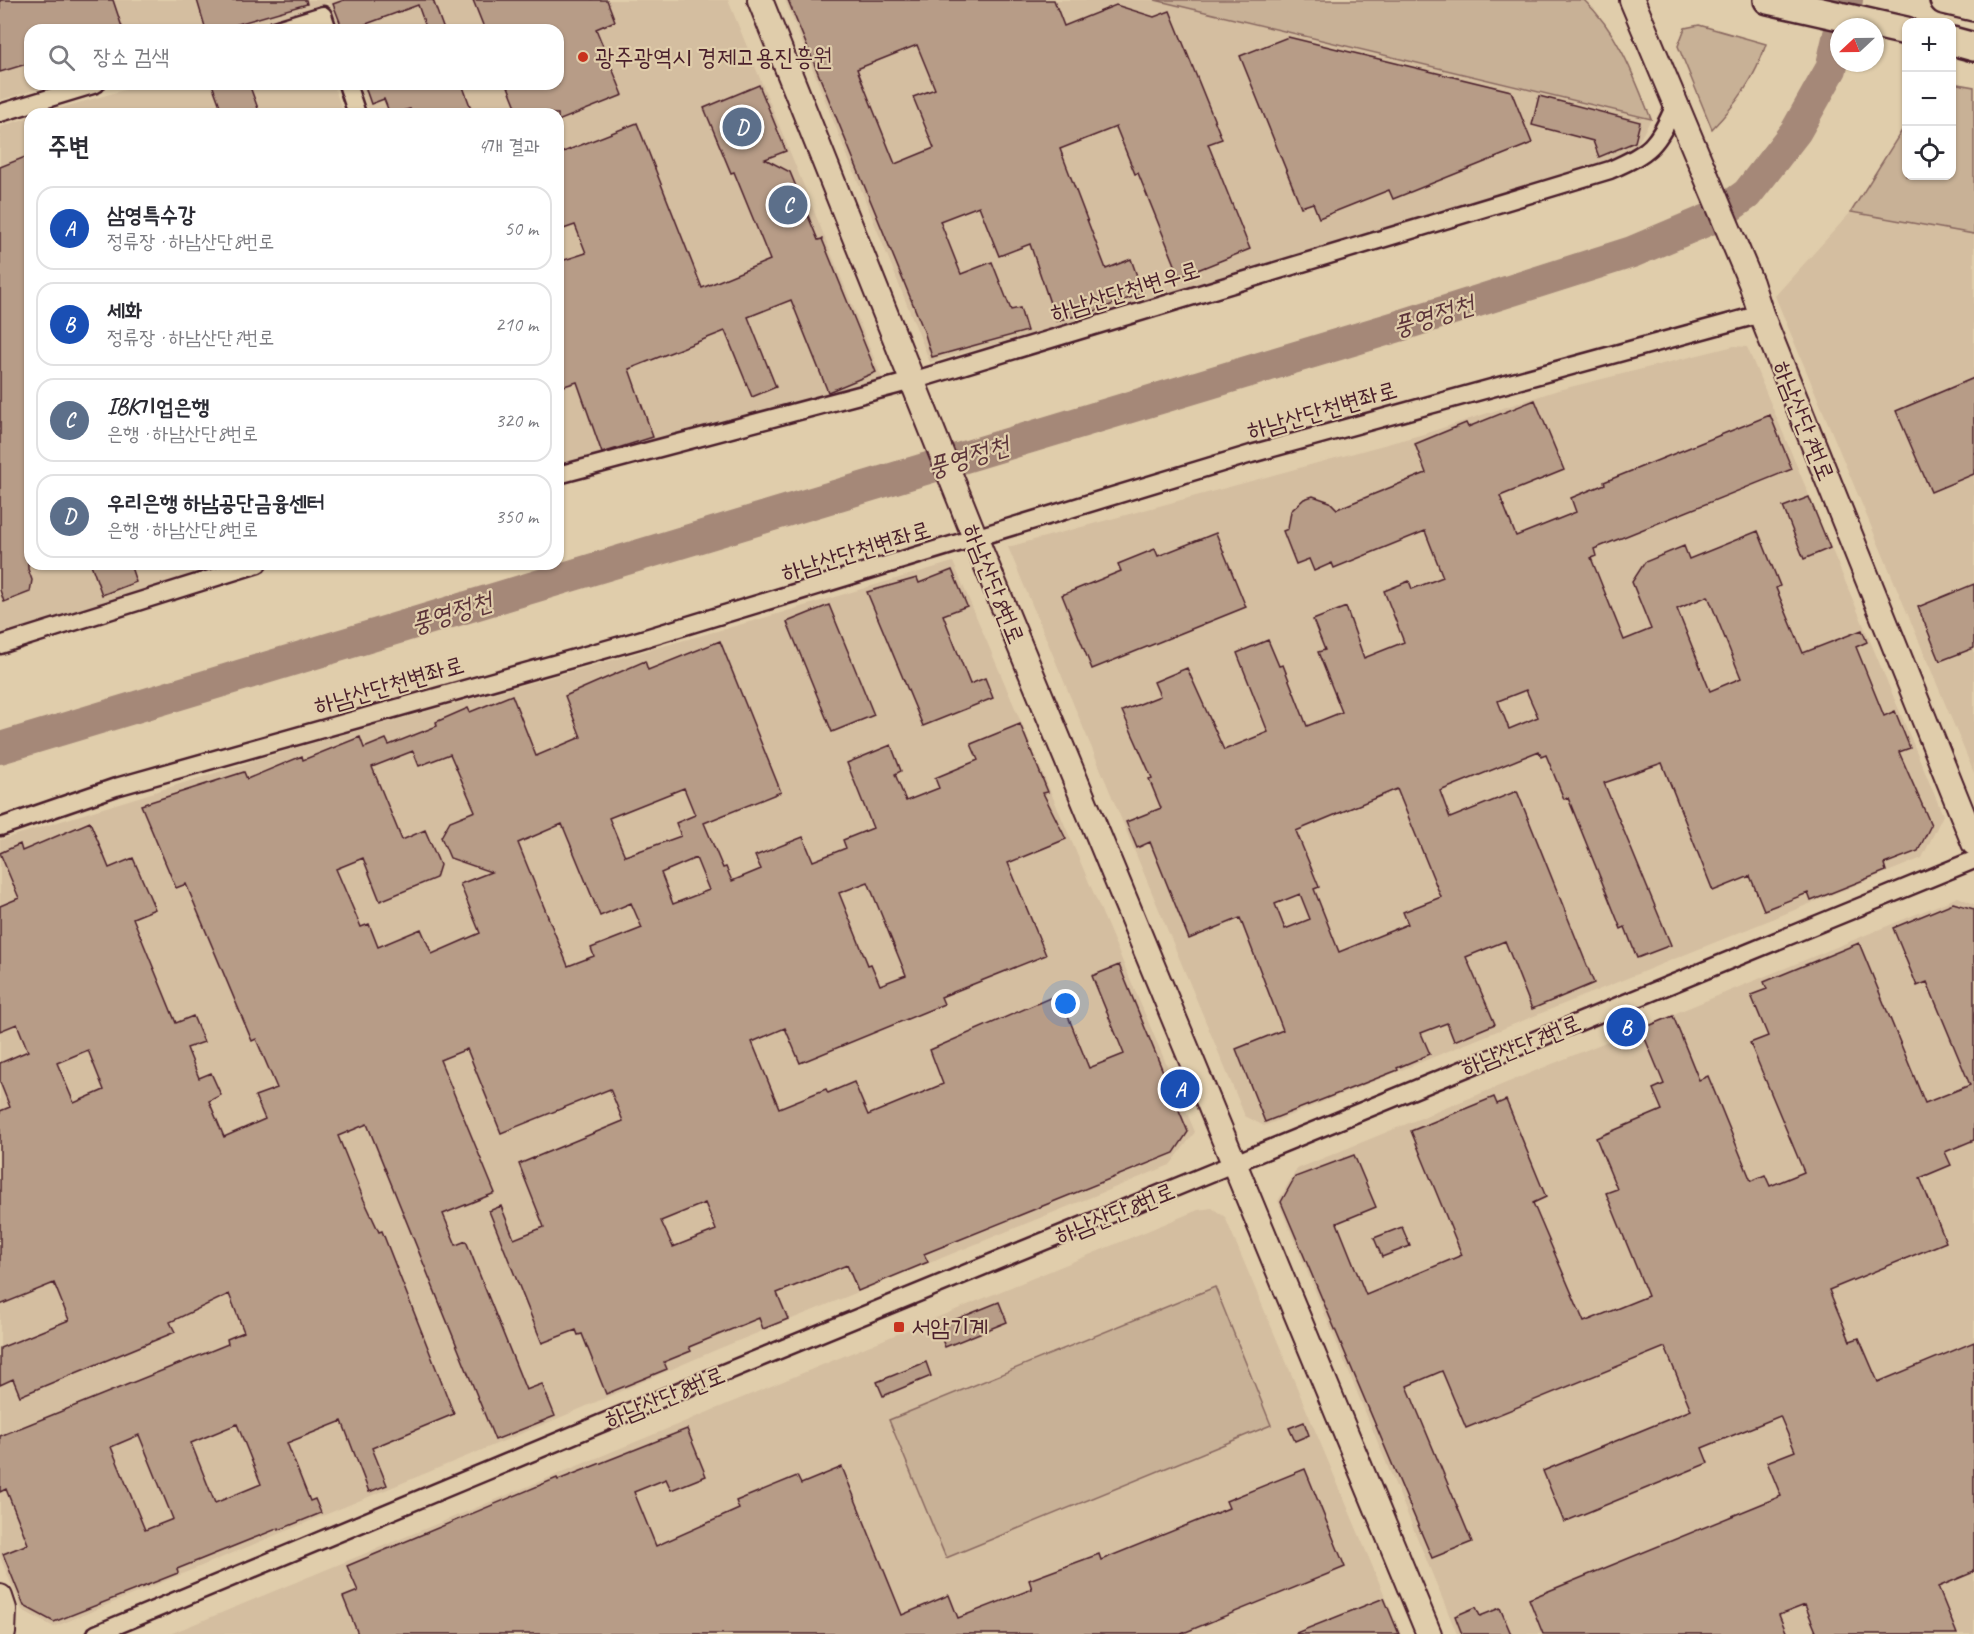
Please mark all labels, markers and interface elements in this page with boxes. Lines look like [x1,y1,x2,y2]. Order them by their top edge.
north arrow [1830,18,1884,72]
map controls [1902,18,1956,180]
button: + [1902,18,1956,72]
search box [24,24,564,90]
icon: search [45,41,78,74]
place label: 광주광역시 경제고용진흥원 [595,42,833,72]
text: 장소 검색 [93,43,169,71]
marker: 광주광역시 경제고용진흥원 [576,50,590,64]
button: − [1902,72,1956,126]
pin: D [722,104,762,150]
button: locate [1902,126,1956,180]
text: 주변 [48,130,90,163]
text: 4개 결과 [478,134,540,159]
pin: C [768,182,808,228]
text: 삼영특수강 [107,201,196,229]
text: A [64,216,75,241]
text: 50 m [504,216,538,241]
text: 정류장 · 하남산단8번로 [107,229,274,254]
street label: 하남산단천변우로 [1047,254,1203,328]
water label: 풍영정천 [1388,287,1481,343]
text: 세화 [107,297,142,325]
text: B [64,312,75,337]
text: 210 m [495,312,538,337]
text: 정류장 · 하남산단7번로 [107,325,274,350]
street label: 하남산단7번로 [1766,357,1842,485]
street label: 하남산단천변좌로 [1244,374,1400,446]
text: IBK기업은행 [107,393,209,421]
text: C [65,408,74,433]
text: 320 m [495,408,538,433]
text: 은행 · 하남산단8번로 [107,421,258,446]
water label: 풍영정천 [923,428,1016,484]
text: 우리은행 하남공단금융센터 [107,489,325,517]
text: D [64,504,75,529]
text: 350 m [495,504,538,529]
street label: 하남산단천변좌로 [778,514,934,588]
text: 은행 · 하남산단8번로 [107,517,258,542]
street label: 하남산단8번로 [956,520,1032,648]
water label: 풍영정천 [406,584,499,640]
street label: 하남산단천변좌로 [311,649,467,721]
your location [1051,989,1080,1018]
pin: B [1606,1004,1646,1050]
street label: 하남산단7번로 [1457,1007,1585,1083]
pin: A [1160,1066,1200,1112]
street label: 하남산단8번로 [1051,1175,1179,1251]
place label: 서암기계 [911,1312,988,1342]
marker: 서암기계 [892,1320,906,1334]
street label: 하남산단8번로 [601,1359,729,1435]

